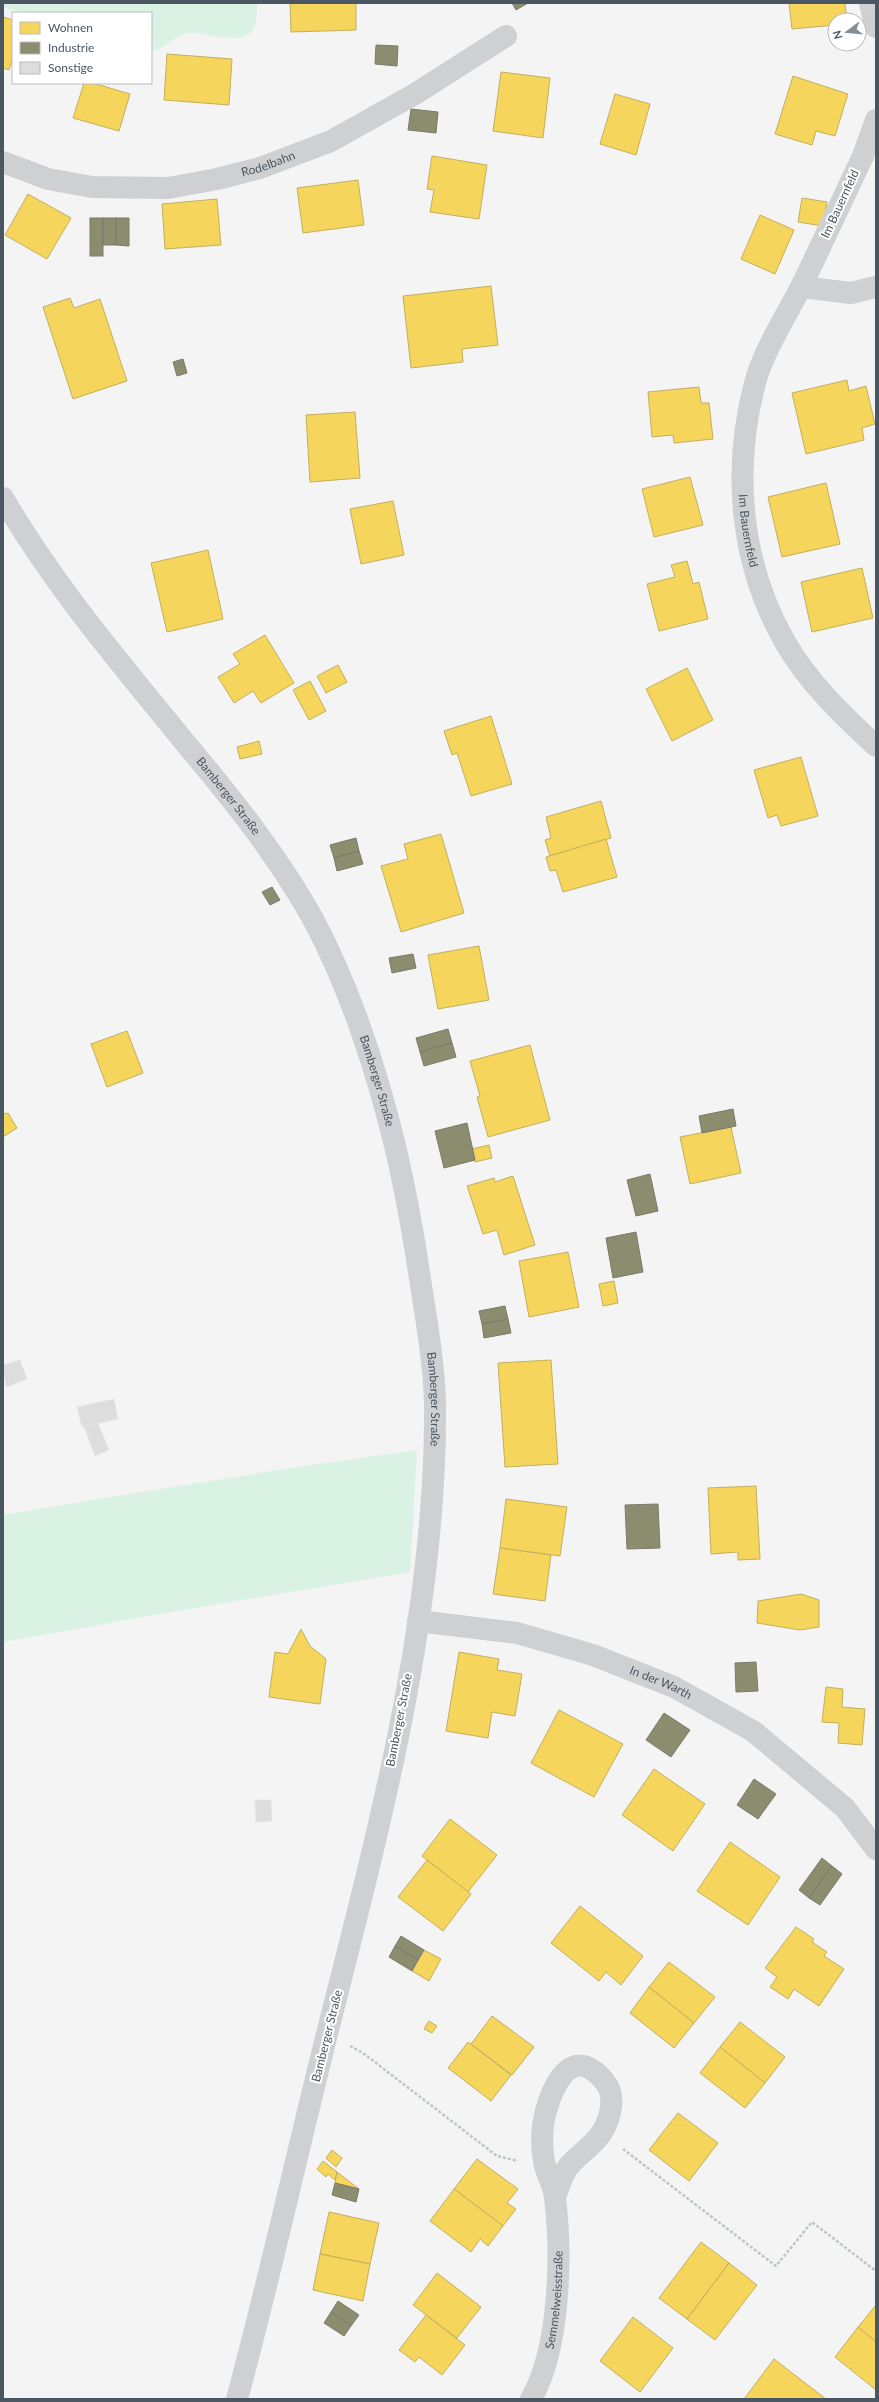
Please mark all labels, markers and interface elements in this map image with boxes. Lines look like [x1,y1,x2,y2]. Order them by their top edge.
legend [12,12,152,84]
north arrow [827,12,867,52]
text: Wohnen [48,20,93,35]
text: N [829,29,844,41]
text: Industrie [48,40,94,55]
text: Sonstige [48,60,93,75]
street label: Rodelbahn [240,147,297,179]
street label: Im Bauernfeld [817,167,862,240]
street label: Im Bauernfeld [736,494,762,569]
street label: Bamberger Straße [193,754,264,838]
street label: Bamberger Straße [357,1033,398,1128]
street label: Bamberger Straße [424,1351,443,1447]
street label: In der Warth [628,1662,695,1702]
street label: Bamberger Straße [382,1672,415,1768]
street label: Bamberger Straße [308,1988,345,2084]
street label: Semmelweisstraße [541,2251,565,2350]

